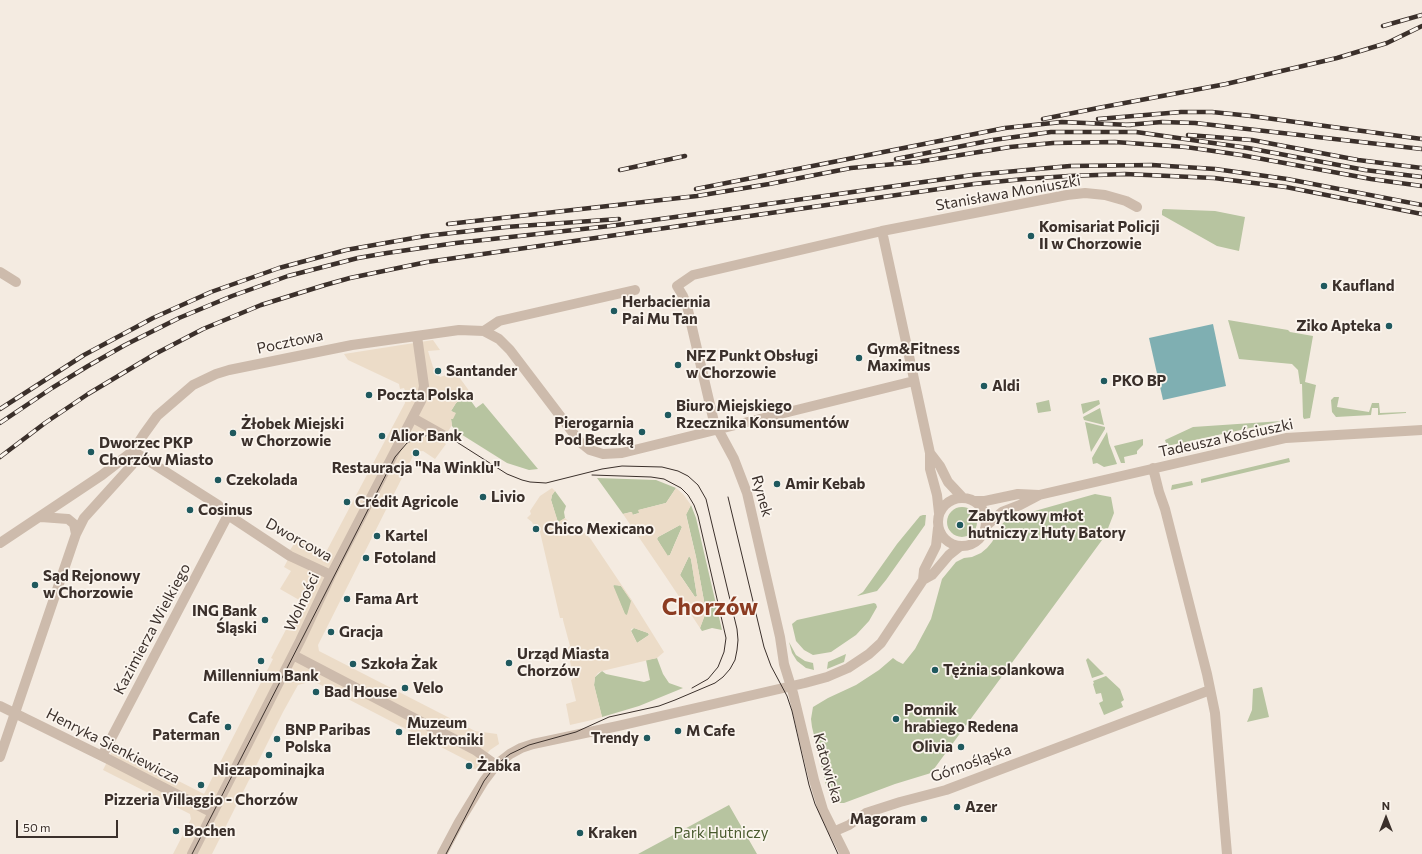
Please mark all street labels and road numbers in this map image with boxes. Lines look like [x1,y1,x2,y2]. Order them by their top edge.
street label: Stanisława Moniuszki [934,171,1082,215]
street label: Pocztowa [255,326,325,358]
street label: Tadeusza Kościuszki [1157,415,1295,461]
street label: Rynek [748,473,776,519]
street label: Dworcowa [263,514,335,566]
street label: Kazimierza Wielkiego [110,560,194,698]
street label: Wolności [281,570,323,634]
street label: Henryka Sienkiewicza [43,704,183,788]
street label: Katowicka [809,731,847,805]
street label: Górnośląska [928,740,1014,786]

